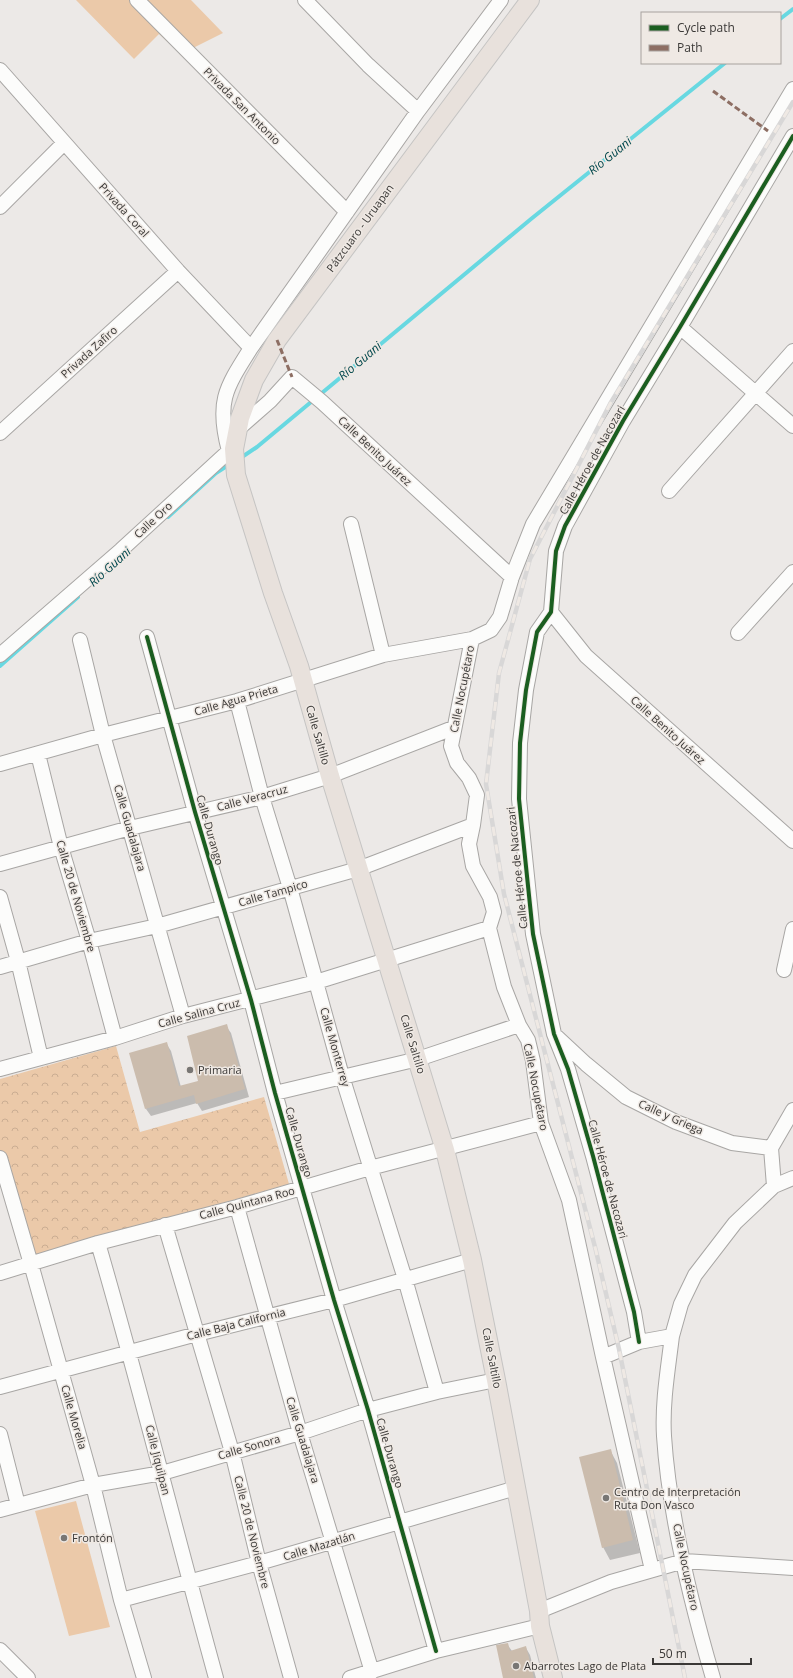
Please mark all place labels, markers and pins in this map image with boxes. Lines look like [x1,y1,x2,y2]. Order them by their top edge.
place label: Primaria [198,1062,242,1077]
marker: Primaria [185,1065,195,1075]
place label: Centro de Interpretación Ruta Don Vasco [614,1484,741,1512]
marker: Centro de Interpretación Ruta Don Vasco [601,1493,611,1503]
place label: Frontón [72,1530,113,1545]
marker: Frontón [59,1533,69,1543]
place label: Abarrotes Lago de Plata [524,1658,646,1673]
marker: Abarrotes Lago de Plata [511,1661,521,1671]

